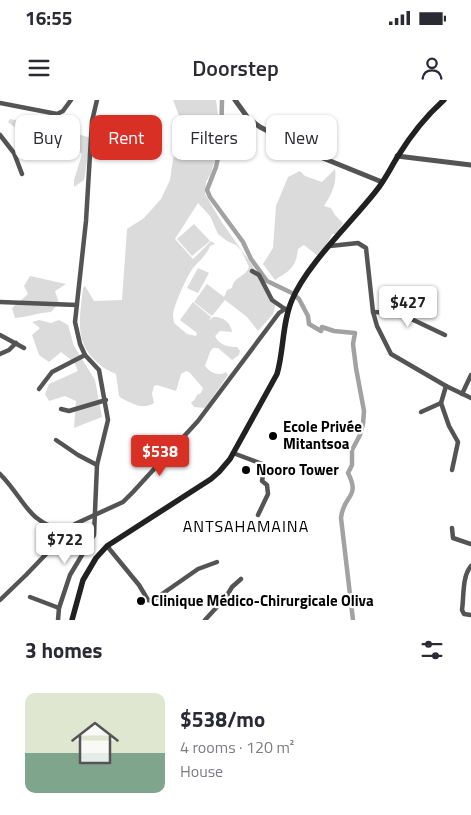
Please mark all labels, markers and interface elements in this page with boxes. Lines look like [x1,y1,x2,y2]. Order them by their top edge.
text: 16:55 [25,3,72,32]
text: Doorstep [192,51,279,85]
icon: menu [25,54,53,82]
icon: person [418,54,446,82]
chip: Buy [15,115,80,160]
chip: Rent [90,115,162,160]
chip: Filters [172,115,256,160]
chip: New [266,115,337,160]
pin: $427 [378,286,438,328]
text: $427 [390,290,426,314]
place label: Ecole Privée Mitantsoa [283,415,362,455]
marker: Ecole Privée Mitantsoa [267,430,279,442]
pin: $538 [130,434,190,477]
text: $538 [142,439,178,463]
place label: Nooro Tower [256,458,339,481]
marker: Nooro Tower [240,464,252,476]
district label: ANTSAHAMAINA [183,514,309,538]
pin: $722 [35,522,95,565]
text: $722 [47,527,83,551]
place label: Clinique Médico-Chirurgicale Oliva [151,589,374,612]
marker: Clinique Médico-Chirurgicale Oliva [135,595,147,607]
text: 3 homes [25,634,102,666]
icon: filters [418,636,446,664]
text: $538/mo [180,703,265,735]
icon: home [65,713,125,773]
text: 4 rooms · 120 m² [180,735,294,759]
text: House [180,759,223,783]

